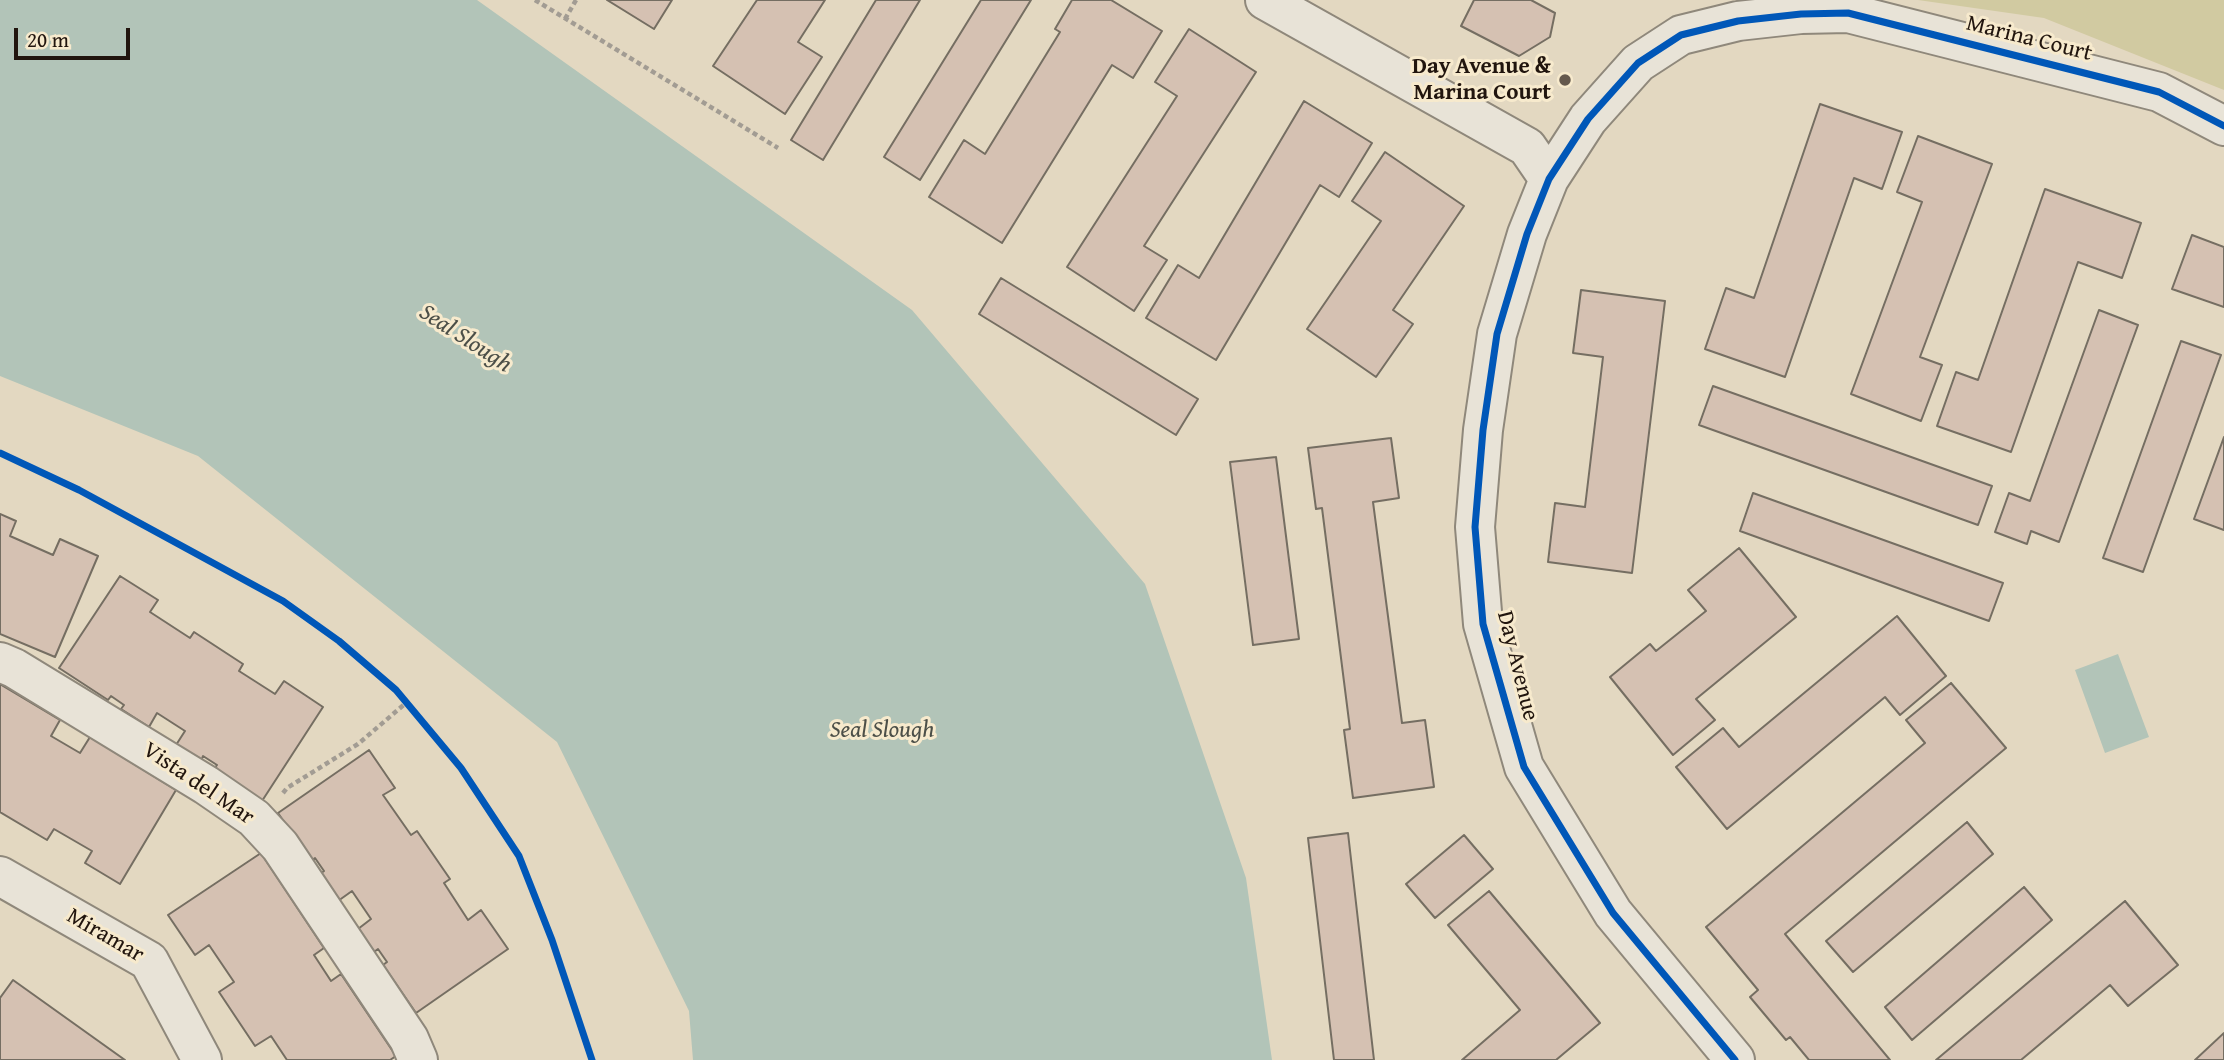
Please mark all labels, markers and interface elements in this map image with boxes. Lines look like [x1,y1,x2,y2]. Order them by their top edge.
street label: Marina Court [1963,10,2095,68]
scale bar [18,14,133,58]
text: 20 m [27,24,69,55]
place label: Day Avenue & Marina Court [1412,53,1551,107]
marker: Day Avenue & Marina Court [1557,72,1573,88]
water label: Seal Slough [413,298,517,380]
street label: Day Avenue [1490,608,1544,724]
water label: Seal Slough [830,717,934,745]
street label: Vista del Mar [137,737,259,831]
street label: Miramar [61,903,149,969]

